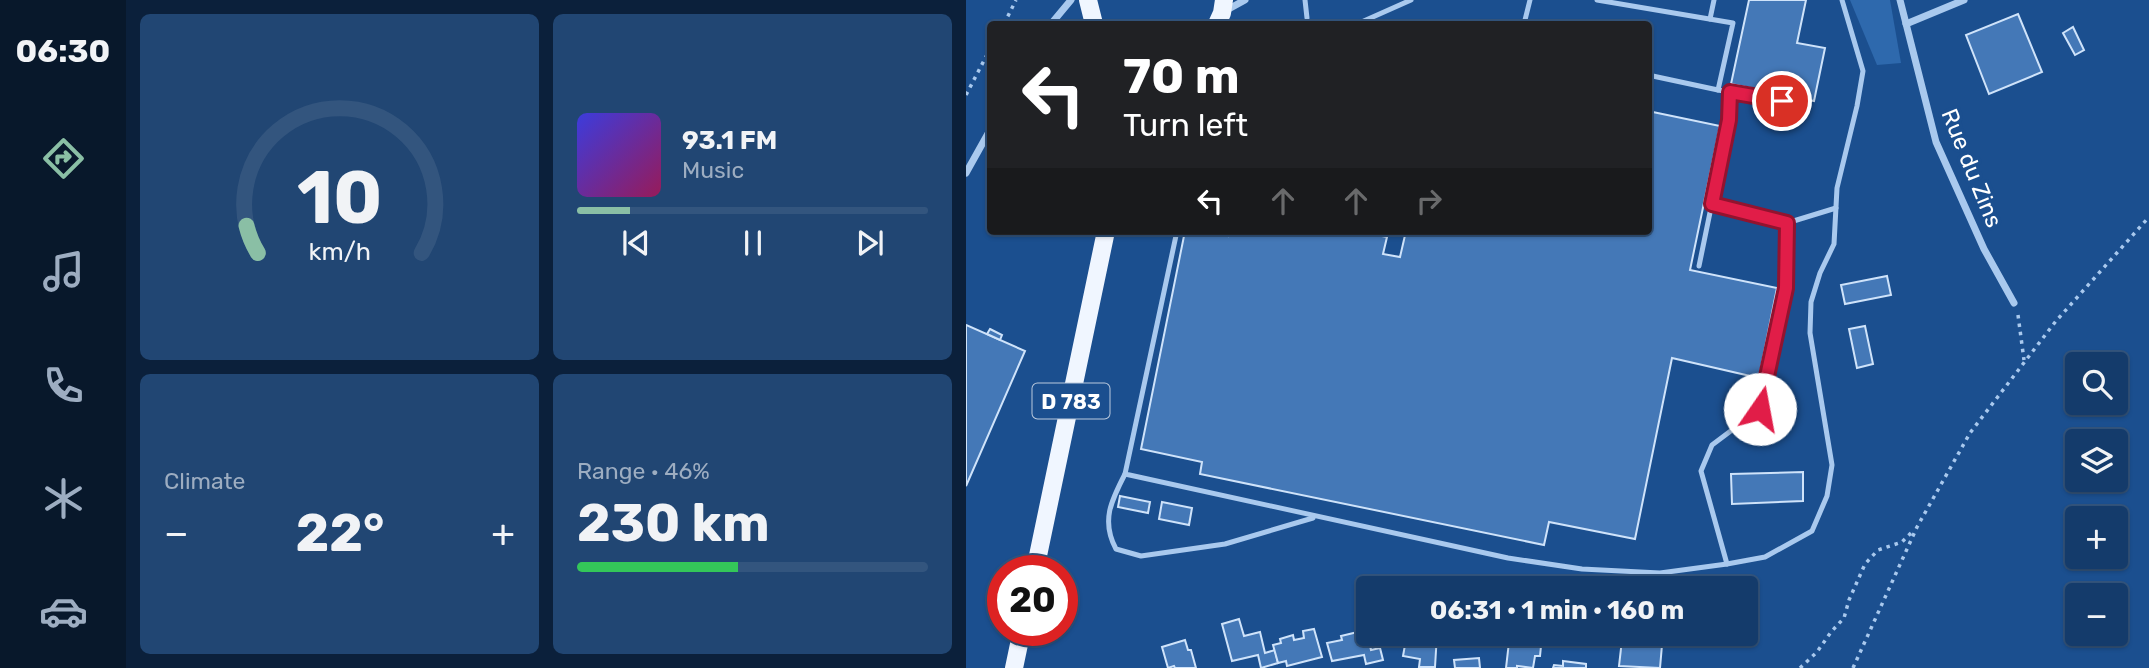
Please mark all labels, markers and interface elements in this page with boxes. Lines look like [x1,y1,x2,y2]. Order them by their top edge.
text: 06:30 [16,32,110,70]
text: 70 m [1123,47,1240,105]
icon: left [1008,49,1099,140]
pin [1752,71,1812,131]
icon: arrive [1763,82,1801,120]
street label: Rue du Zins [1935,105,2009,231]
text: Turn left [1123,106,1248,144]
text: 93.1 FM [682,125,777,156]
icon: directions [39,134,88,183]
text: 10 [297,156,382,242]
text: Music [682,156,744,184]
icon: left [1191,182,1229,220]
icon: ahead [1264,182,1302,220]
icon: ahead [1337,182,1375,220]
icon: right [1410,182,1448,220]
icon: previous [617,224,655,262]
icon: pause [734,224,772,262]
icon: next [851,224,889,262]
text: km/h [308,237,371,266]
icon: music [39,247,88,296]
map controls [2065,352,2128,646]
button: search [2065,352,2128,415]
icon: phone [39,361,88,410]
position arrow [1723,372,1797,446]
road number: D 783 [1032,384,1110,418]
button: layers [2065,429,2128,492]
text: Range · 46% [577,457,710,485]
text: Climate [164,467,245,495]
icon: climate [39,474,88,523]
text: 230 km [577,492,770,554]
text: 22° [296,502,385,564]
button: + [2065,506,2128,569]
text: − [164,510,189,556]
text: + [491,510,515,556]
speed limit sign: 20 [987,555,1078,646]
button: − [2065,583,2128,646]
icon: car [39,587,88,636]
text: 06:31 · 1 min · 160 m [1430,595,1684,626]

